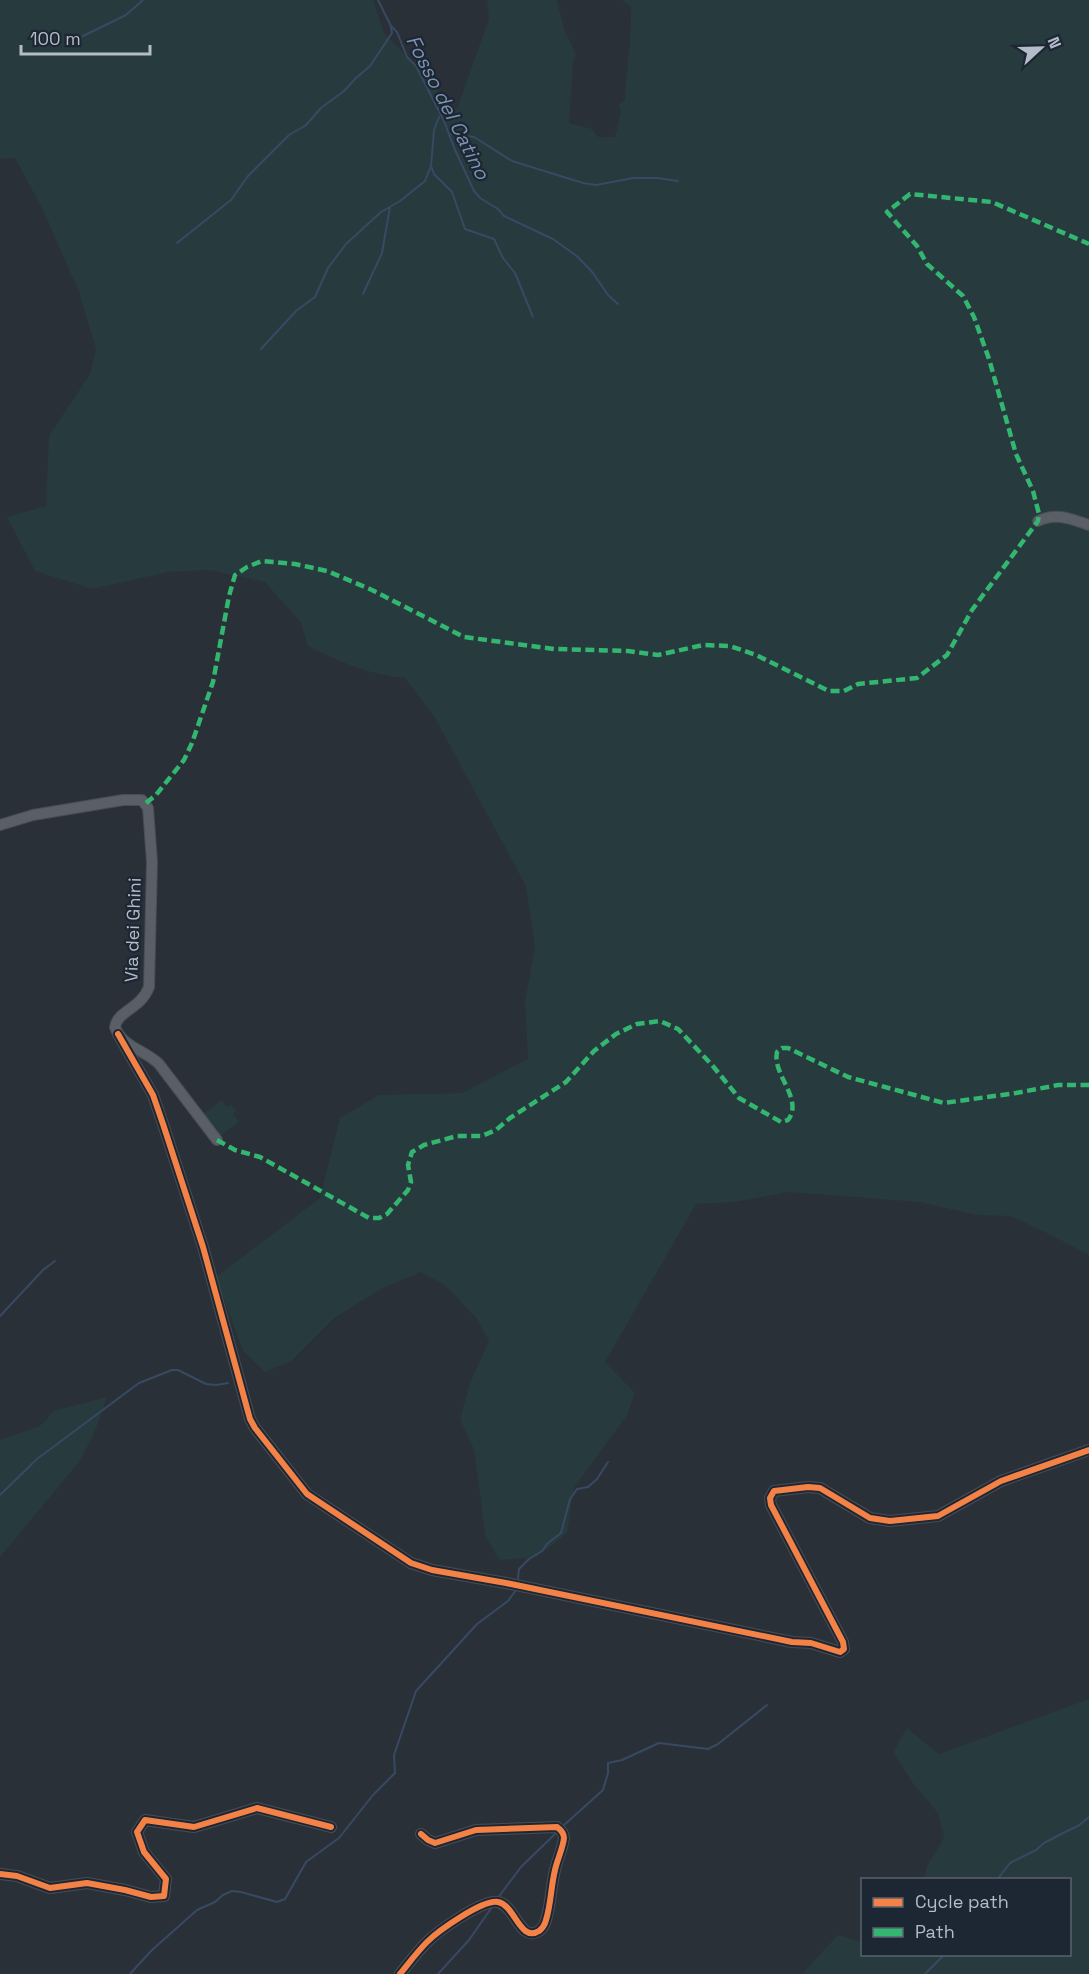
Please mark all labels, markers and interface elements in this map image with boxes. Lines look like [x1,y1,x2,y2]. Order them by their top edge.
scale bar [21,18,150,56]
north arrow [1011,18,1071,78]
text: 100 m [30,27,81,50]
water label: Fosso del Catino [400,30,496,184]
text: N [1043,34,1066,51]
street label: Via dei Ghini [119,877,146,983]
legend [861,1878,1071,1956]
text: Cycle path [915,1890,1009,1913]
text: Path [915,1920,955,1943]

